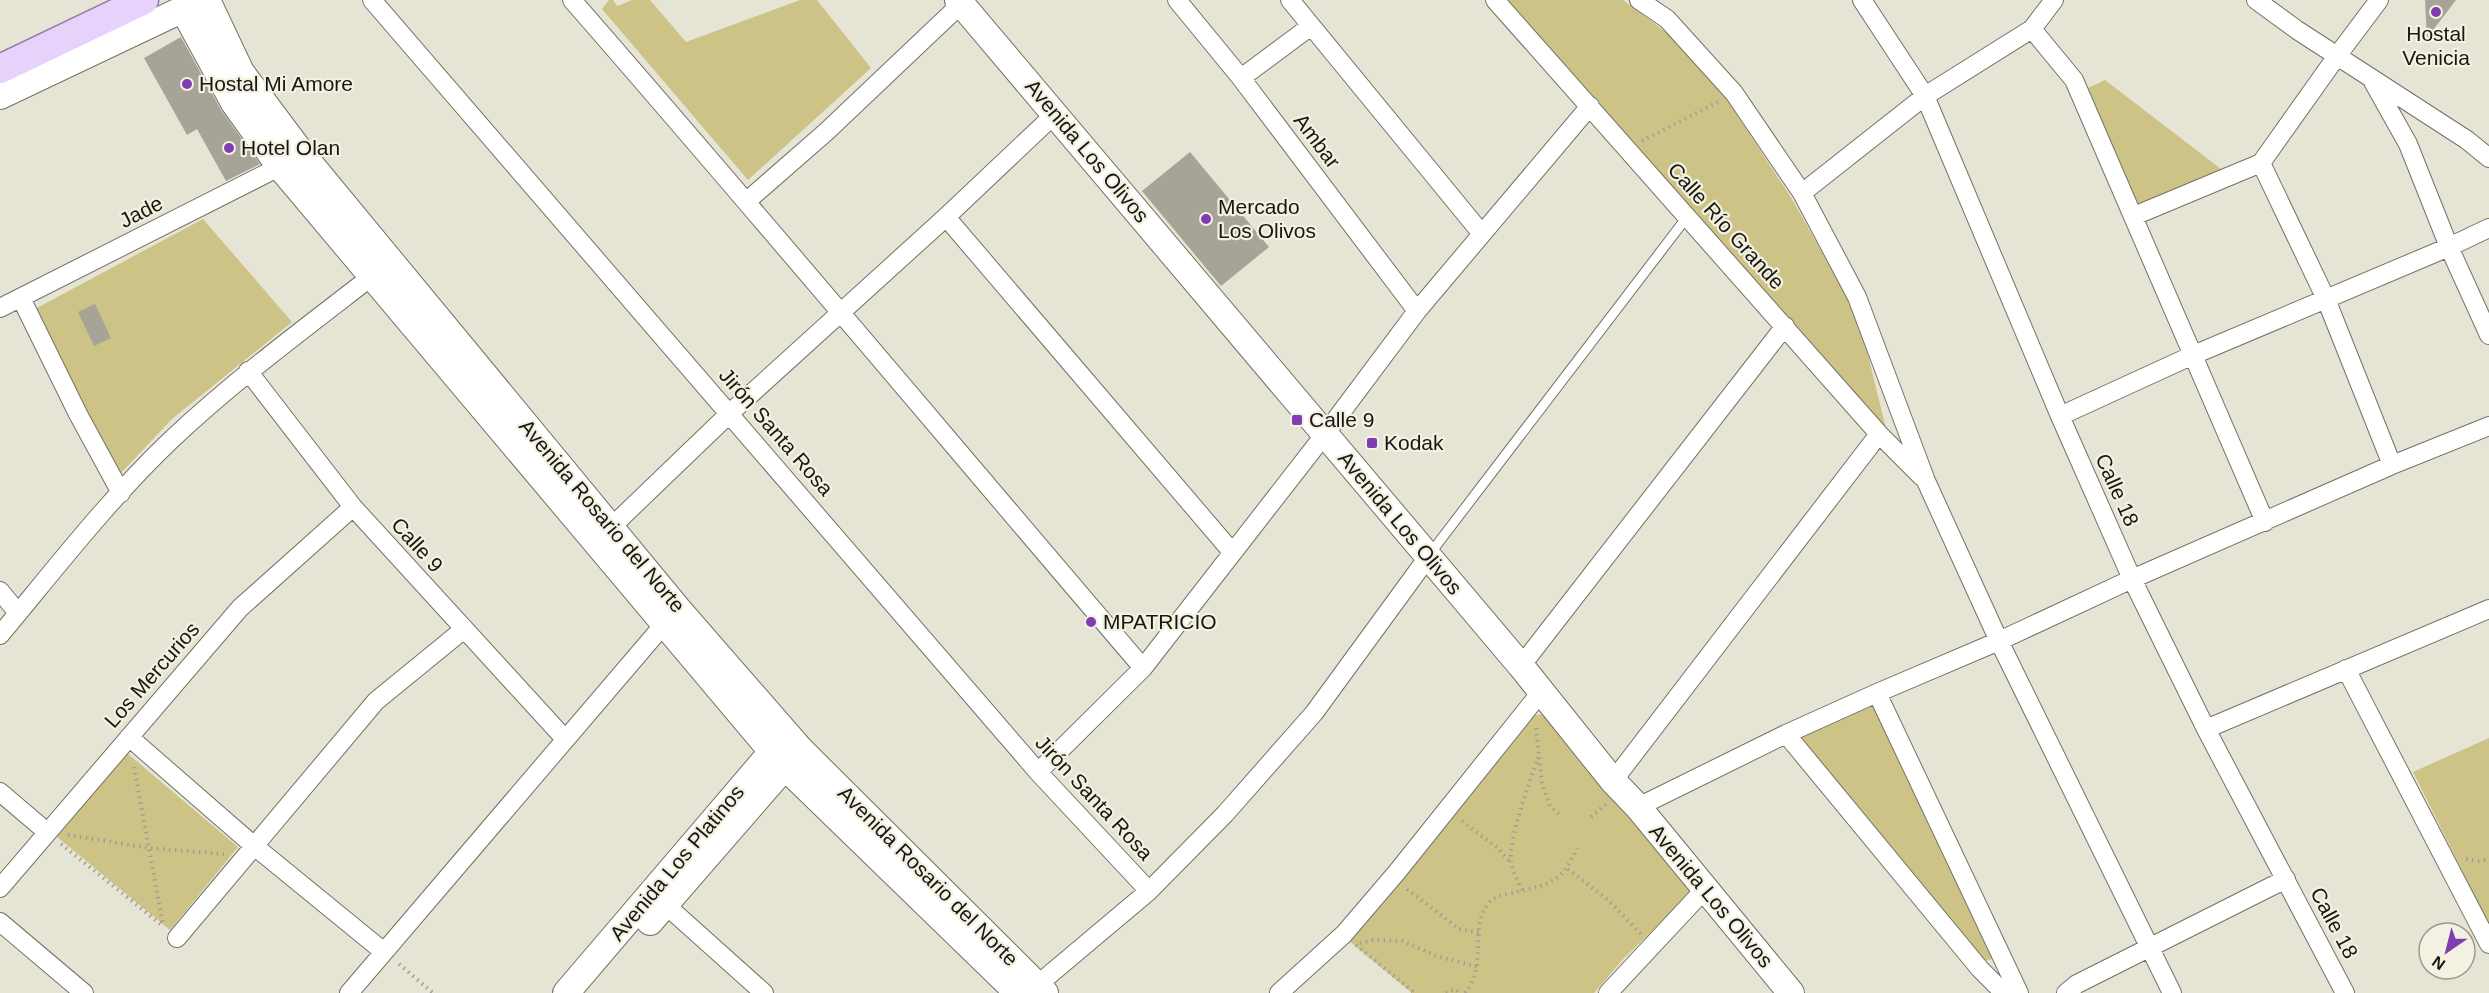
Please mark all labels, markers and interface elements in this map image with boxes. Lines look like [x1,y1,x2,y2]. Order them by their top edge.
marker: Hostal Venicia [2429,5,2443,19]
place label: Hostal Venicia [2402,22,2470,69]
place label: Hostal Mi Amore [199,72,353,95]
street label: Avenida Los Olivos [1021,75,1154,227]
marker: Hostal Mi Amore [180,77,194,91]
street label: Ambar [1290,109,1345,172]
place label: Hotel Olan [241,136,340,159]
marker: Hotel Olan [222,141,236,155]
street label: Calle Río Grande [1664,158,1789,294]
street label: Jade [115,191,166,232]
place label: Mercado Los Olivos [1218,195,1316,242]
marker: Mercado Los Olivos [1199,212,1213,226]
street label: Jirón Santa Rosa [715,363,838,500]
place label: Calle 9 [1309,408,1374,431]
marker: Calle 9 [1290,413,1304,427]
street label: Avenida Rosario del Norte [515,415,690,617]
place label: Kodak [1384,431,1444,454]
marker: Kodak [1365,436,1379,450]
street label: Avenida Los Olivos [1334,447,1467,599]
street label: Calle 18 [2091,450,2144,530]
street label: Calle 9 [387,513,448,577]
place label: MPATRICIO [1103,610,1217,633]
marker: MPATRICIO [1084,615,1098,629]
street label: Los Mercurios [100,617,204,732]
street label: Jirón Santa Rosa [1031,731,1158,865]
street label: Avenida Los Platinos [605,780,748,945]
street label: Avenida Rosario del Norte [834,781,1023,970]
street label: Avenida Los Olivos [1645,820,1778,972]
street label: Calle 18 [2306,883,2363,962]
north arrow [2417,921,2477,981]
text: N [2429,953,2448,973]

